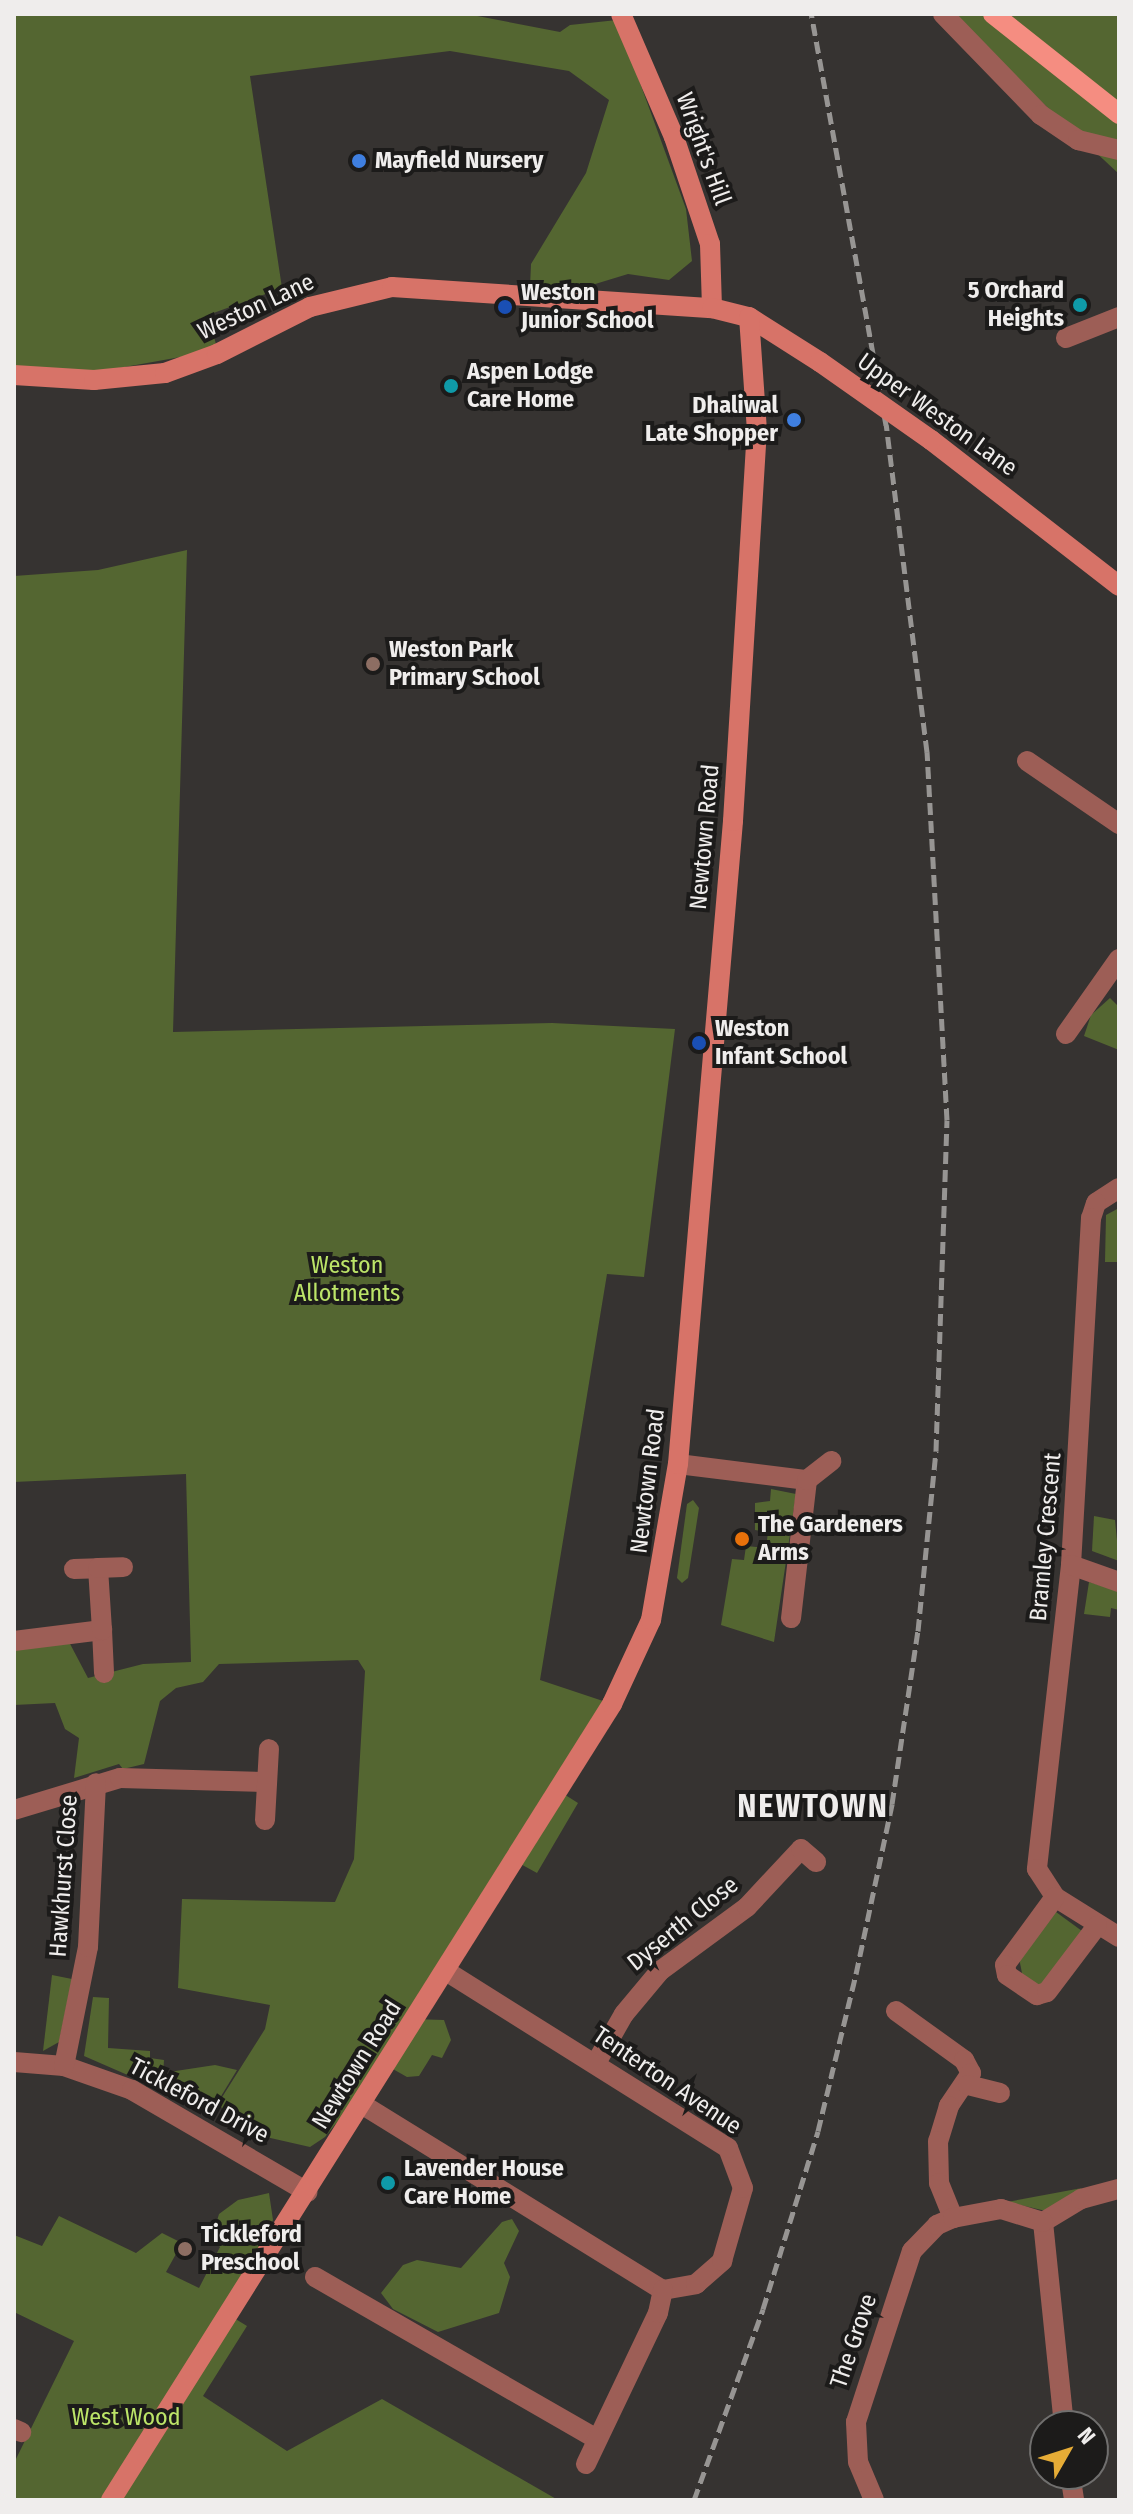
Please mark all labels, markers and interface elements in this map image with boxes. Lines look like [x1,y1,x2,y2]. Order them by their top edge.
street label: Wright's Hill [669,89,737,209]
place label: Mayfield Nursery [375,147,543,175]
marker: Mayfield Nursery [350,152,368,170]
street label: Weston Lane [193,268,319,346]
place label: 5 Orchard Heights [968,277,1064,333]
place label: Weston Junior School [521,279,653,335]
marker: 5 Orchard Heights [1071,296,1089,314]
marker: Weston Junior School [496,298,514,316]
street label: Upper Weston Lane [851,347,1023,483]
place label: Aspen Lodge Care Home [467,358,593,414]
marker: Aspen Lodge Care Home [442,377,460,395]
place label: Dhaliwal Late Shopper [645,392,778,448]
marker: Dhaliwal Late Shopper [785,411,803,429]
place label: Weston Park Primary School [389,636,540,692]
marker: Weston Park Primary School [364,655,382,673]
street label: Newtown Road [684,763,726,911]
place label: Weston Infant School [715,1015,847,1071]
marker: Weston Infant School [690,1034,708,1052]
park label: Weston Allotments [294,1252,400,1308]
street label: Newtown Road [625,1407,671,1555]
street label: Bramley Crescent [1024,1452,1068,1622]
place label: The Gardeners Arms [758,1511,903,1567]
marker: The Gardeners Arms [733,1530,751,1548]
district label: NEWTOWN [737,1787,889,1825]
street label: Hawkhurst Close [44,1794,84,1958]
street label: Dyserth Close [622,1871,744,1977]
street label: Newtown Road [306,1995,408,2135]
street label: Tenterton Avenue [587,2021,747,2141]
street label: Tickleford Drive [125,2052,273,2150]
place label: Lavender House Care Home [404,2155,564,2211]
marker: Lavender House Care Home [379,2174,397,2192]
place label: Tickleford Preschool [201,2221,302,2277]
marker: Tickleford Preschool [176,2240,194,2258]
street label: The Grove [824,2290,884,2392]
park label: West Wood [71,2404,181,2432]
north arrow [1029,2410,1109,2490]
text: N [1072,2422,1101,2449]

